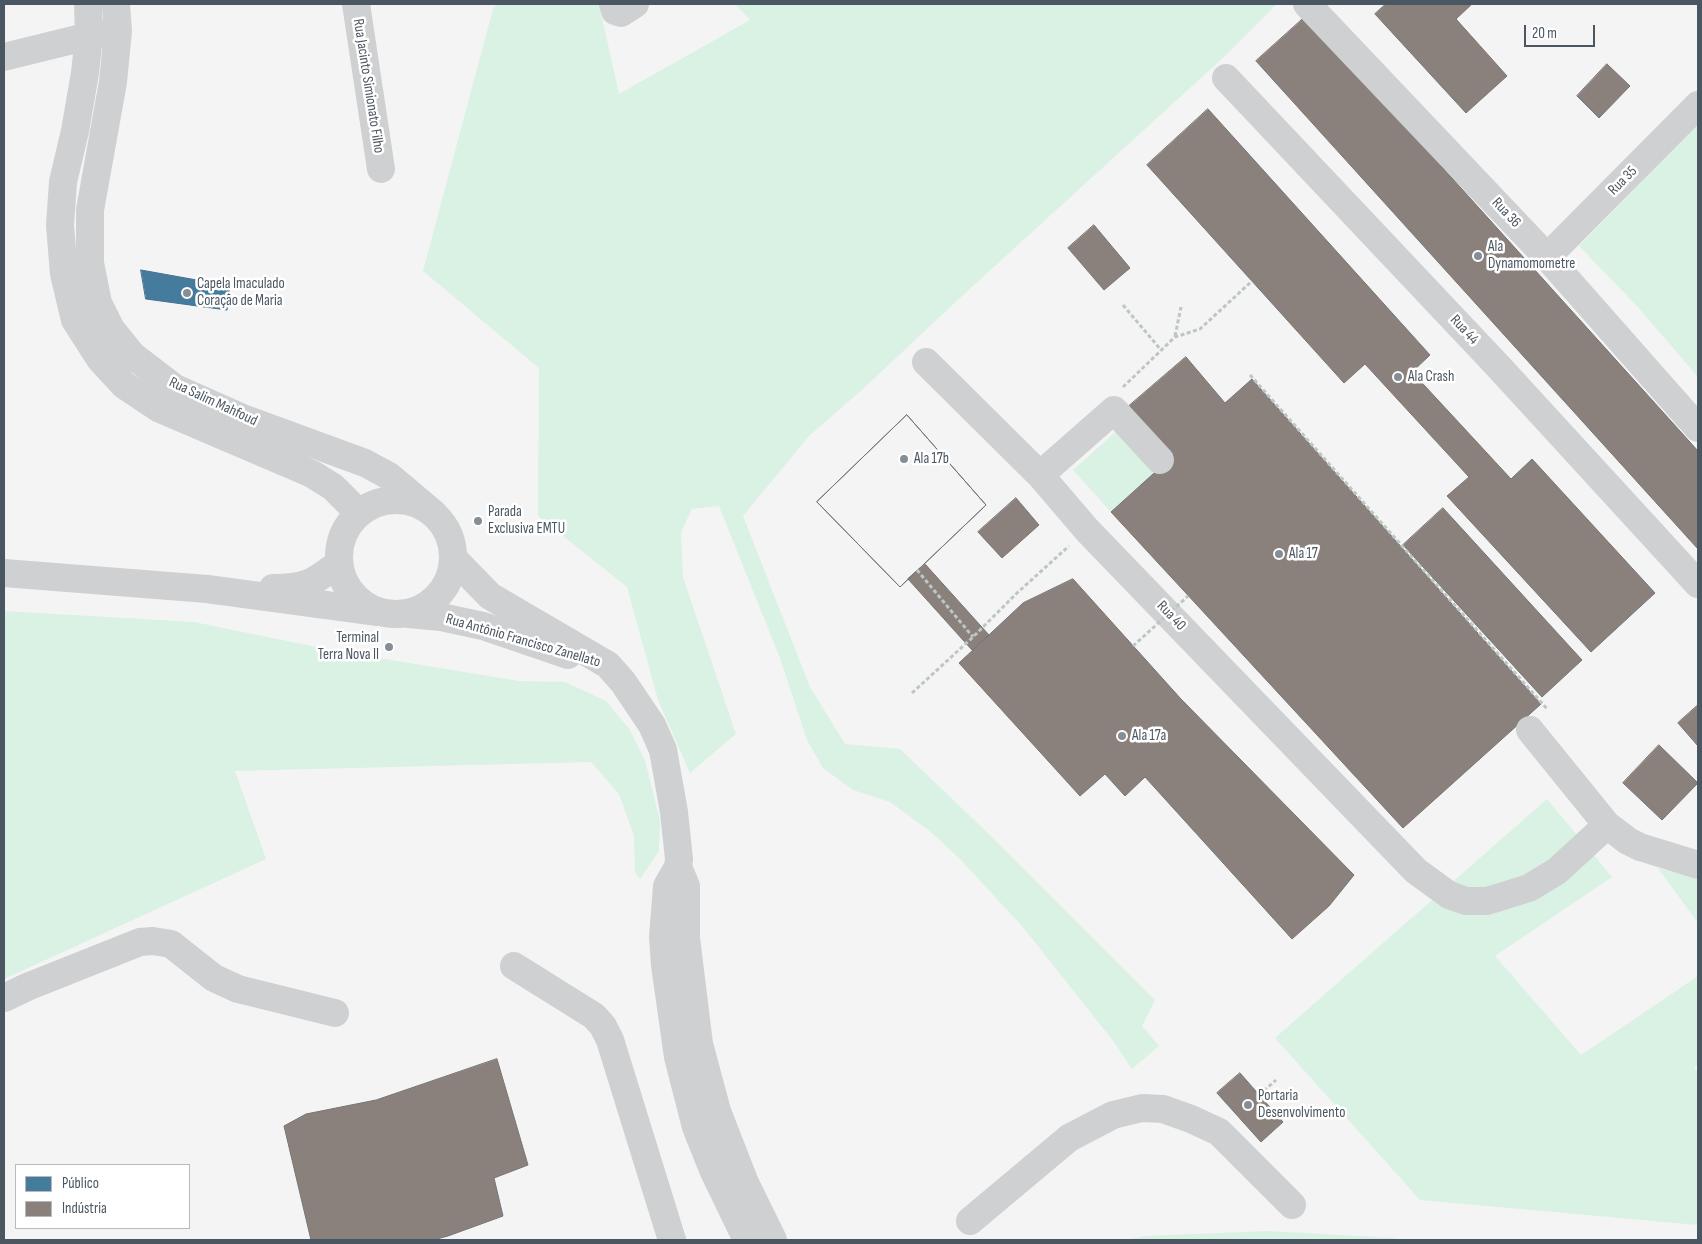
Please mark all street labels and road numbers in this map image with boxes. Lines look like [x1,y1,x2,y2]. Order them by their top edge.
street label: Rua Jacinto Simionato Filho [348,18,388,154]
street label: Rua 35 [1605,163,1641,199]
street label: Rua 36 [1488,194,1524,232]
street label: Rua 44 [1446,311,1482,349]
street label: Rua Salim Mahfoud [166,374,260,430]
street label: Rua 40 [1153,597,1189,635]
street label: Rua Antônio Francisco Zanellato [444,610,602,672]

